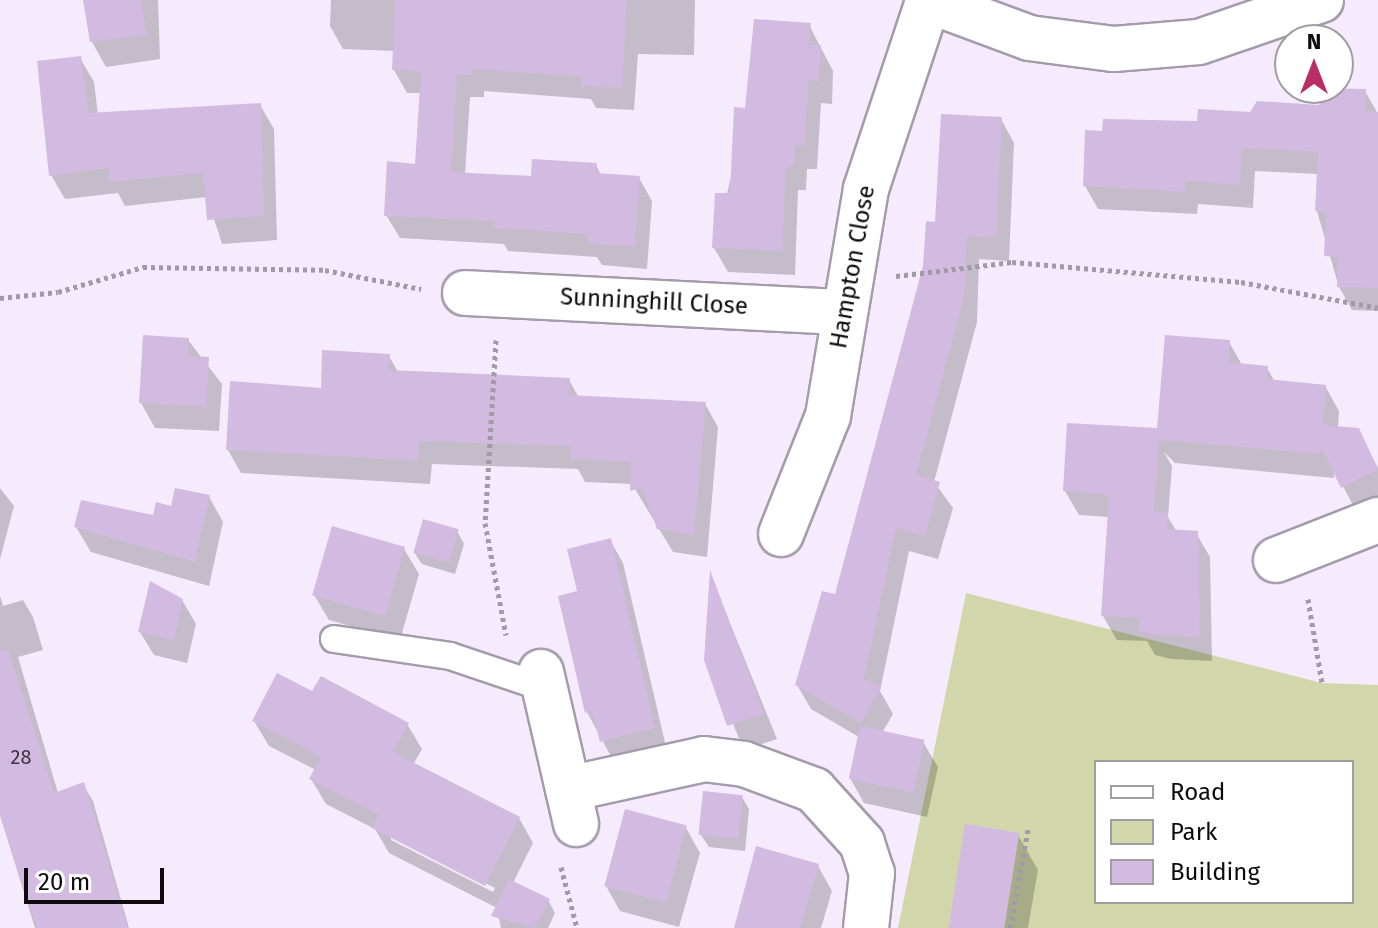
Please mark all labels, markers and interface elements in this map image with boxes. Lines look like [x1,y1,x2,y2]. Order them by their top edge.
north arrow [1274,24,1354,104]
text: N [1307,28,1321,55]
street label: Hampton Close [824,183,882,351]
street label: Sunninghill Close [559,283,749,321]
house number: 28 [11,745,31,769]
legend [1094,760,1354,904]
text: Road [1170,778,1225,806]
text: Park [1170,818,1217,846]
scale bar [28,852,168,902]
text: Building [1170,858,1260,886]
text: 20 m [38,868,90,896]

